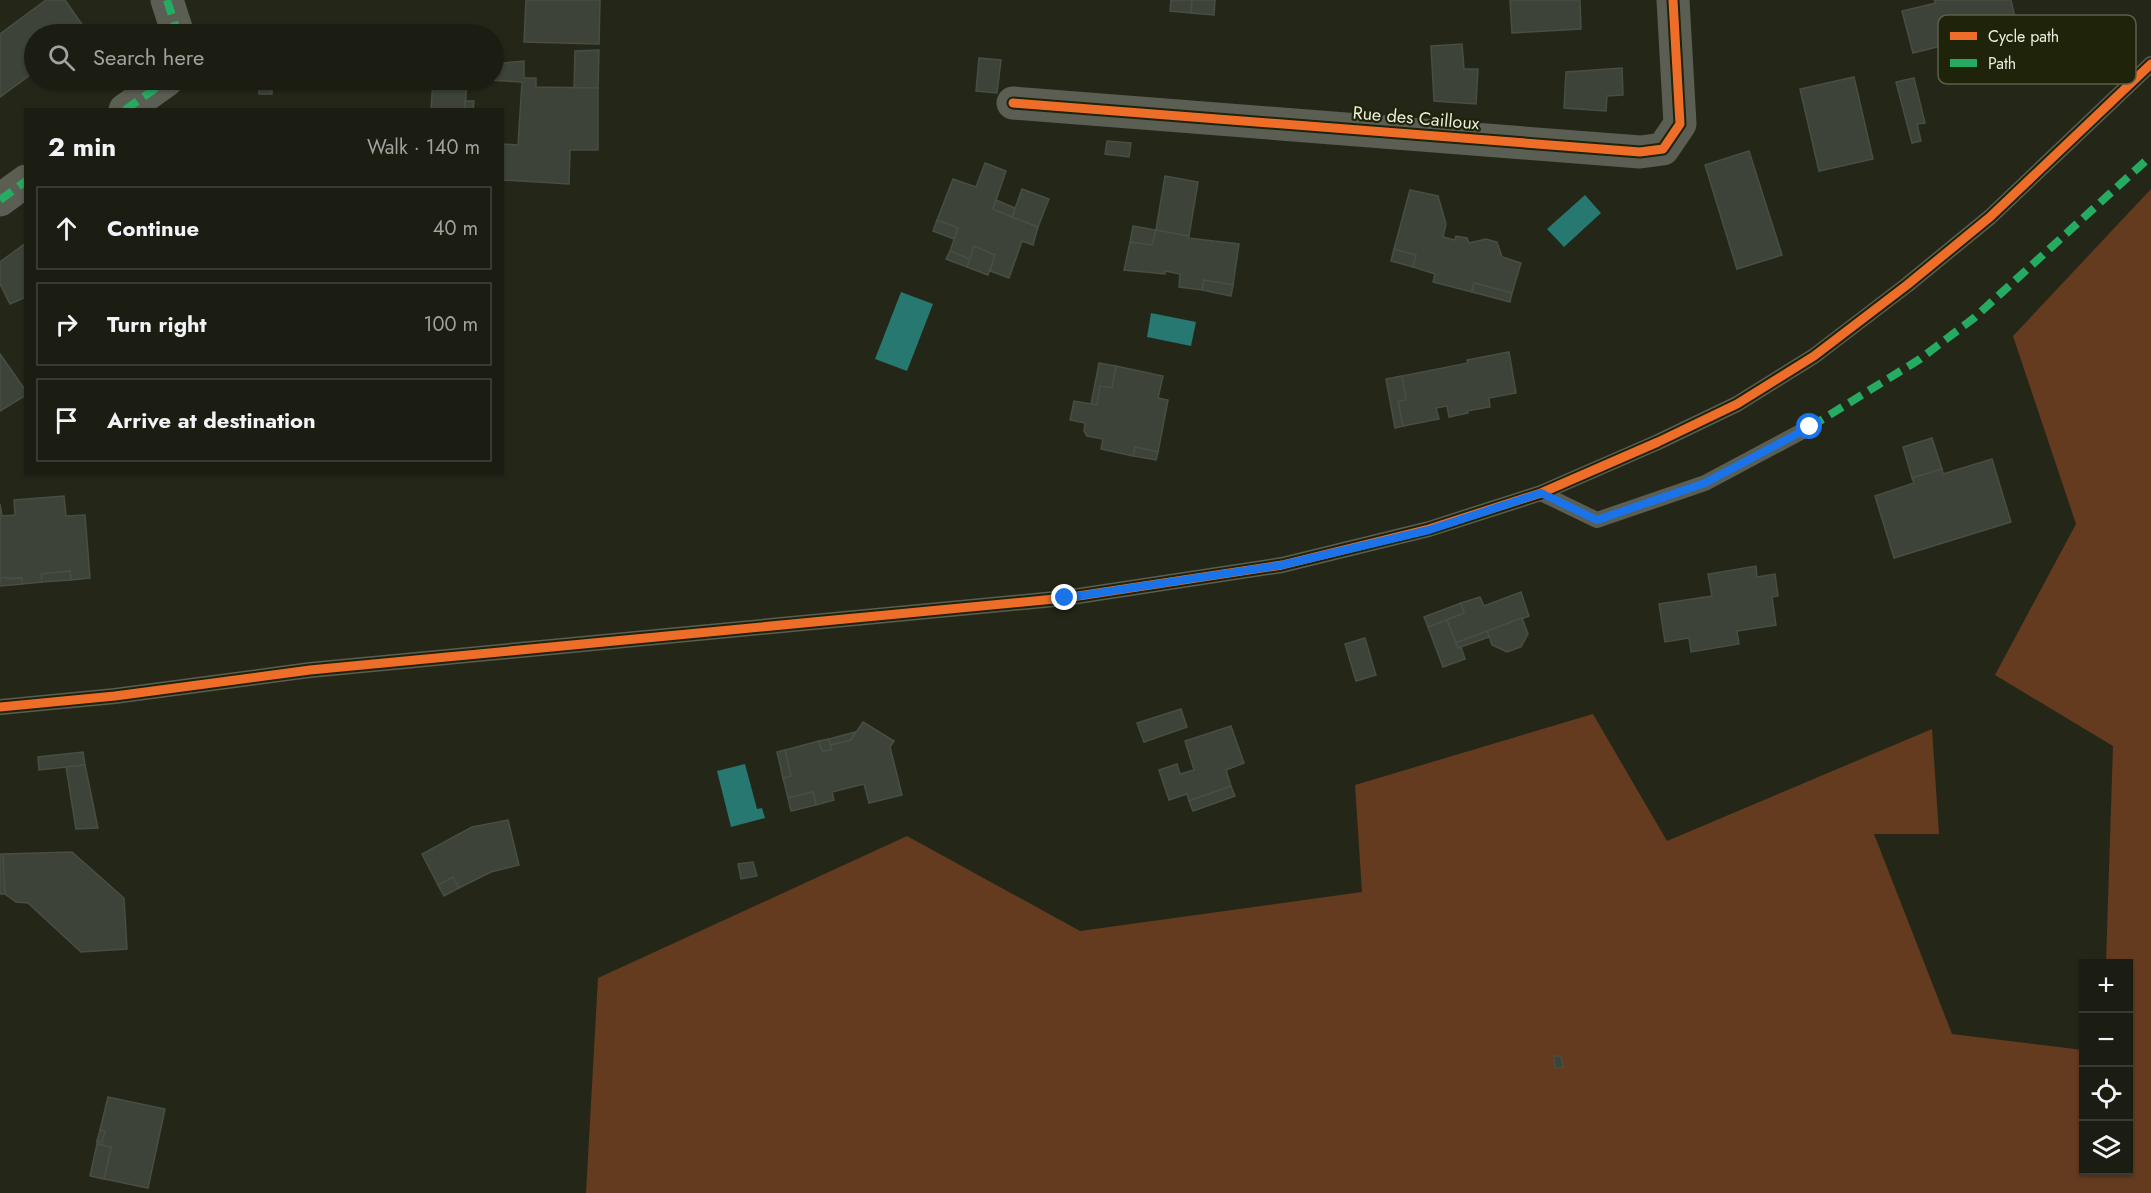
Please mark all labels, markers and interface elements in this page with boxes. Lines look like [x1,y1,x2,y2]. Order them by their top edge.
legend [1938,15,2136,84]
search box [24,24,504,90]
text: Cycle path [1988,25,2059,48]
icon: search [45,41,78,74]
text: Search here [93,41,204,73]
text: Path [1988,52,2016,75]
street label: Rue des Cailloux [1352,100,1481,137]
text: 2 min [48,128,116,166]
text: Walk · 140 m [367,133,480,162]
icon: ahead [50,212,83,245]
text: Continue [107,212,199,244]
text: 40 m [433,214,478,243]
icon: right [50,308,83,341]
text: Turn right [107,308,207,340]
text: 100 m [423,310,478,339]
icon: arrive [50,404,83,437]
text: Arrive at destination [107,404,316,436]
route start [1796,413,1822,439]
route end [1051,584,1077,610]
map controls [2079,959,2133,1175]
button: + [2079,959,2133,1013]
button: − [2079,1013,2133,1067]
button: locate [2079,1067,2133,1121]
button: layers [2079,1121,2133,1175]

